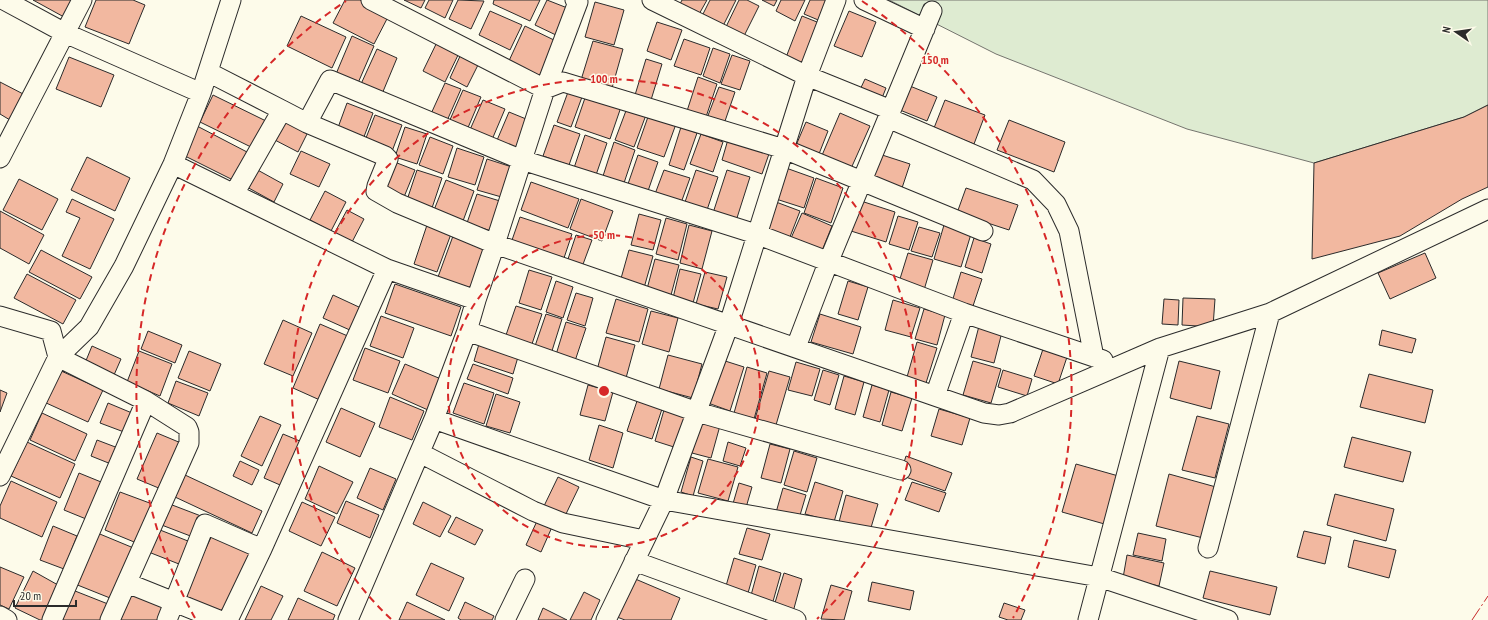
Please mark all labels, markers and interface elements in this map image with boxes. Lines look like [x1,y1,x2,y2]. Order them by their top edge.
north arrow [1436,12,1476,52]
text: N [1439,25,1454,34]
text: 150 m [921,52,949,67]
text: 100 m [590,71,618,86]
text: 50 m [593,227,615,242]
centre of rings [597,384,611,398]
scale bar [14,582,76,608]
text: 20 m [20,588,41,603]

